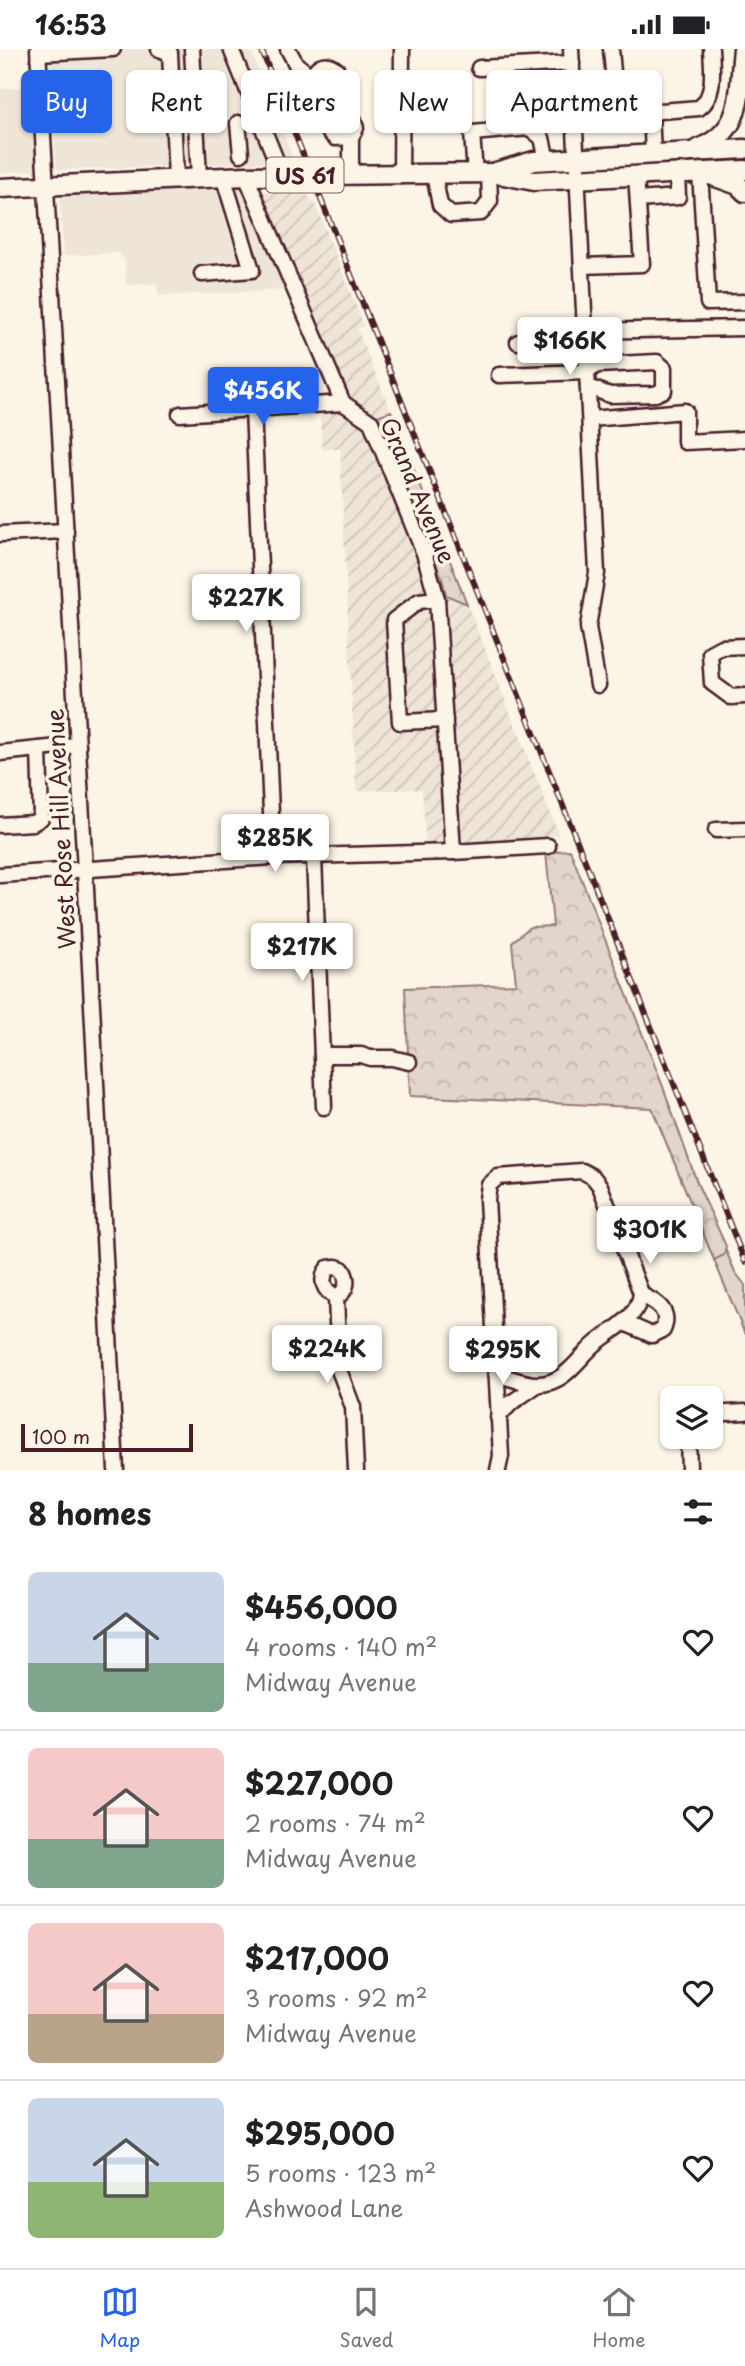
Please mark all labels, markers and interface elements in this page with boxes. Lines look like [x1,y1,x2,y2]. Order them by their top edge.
text: 16:53 [35,5,107,44]
chip: Buy [21,70,112,133]
chip: Rent [126,70,227,133]
chip: Filters [241,70,360,133]
chip: New [374,70,472,133]
chip: Apartment [486,70,662,133]
road number: US 61 [266,157,344,193]
pin: $166K [521,317,619,377]
text: $166K [533,322,607,357]
pin: $456K [214,367,312,427]
text: $456K [224,372,302,407]
street label: Grand Avenue [372,412,466,568]
pin: $227K [197,575,295,634]
text: $227K [208,579,284,614]
street label: West Rose Hill Avenue [36,708,84,950]
pin: $285K [226,815,324,874]
text: $285K [237,819,313,854]
pin: $217K [253,923,351,983]
text: $217K [267,928,337,963]
pin: $301K [601,1207,699,1266]
text: $301K [613,1211,687,1246]
pin: $224K [278,1325,376,1385]
pin: $295K [454,1327,552,1386]
text: $224K [288,1330,366,1365]
text: $295K [465,1331,541,1366]
map controls [660,1386,723,1449]
button: layers [660,1386,723,1449]
scale bar [21,1421,192,1453]
text: 100 m [32,1422,90,1450]
text: 8 homes [28,1490,151,1535]
icon: filters [679,1493,717,1531]
text: $456,000 [245,1584,398,1629]
icon: home [84,1600,168,1684]
icon: heart [679,1623,717,1661]
text: 4 rooms · 140 m² [245,1629,437,1664]
text: Midway Avenue [245,1664,417,1699]
text: $227,000 [245,1760,393,1805]
icon: home [84,1776,168,1860]
icon: heart [679,1799,717,1837]
text: 2 rooms · 74 m² [245,1805,426,1840]
text: Midway Avenue [245,1840,417,1875]
text: $217,000 [245,1935,389,1980]
icon: home [84,1951,168,2035]
icon: heart [679,1974,717,2012]
text: 3 rooms · 92 m² [245,1980,428,2015]
text: Midway Avenue [245,2015,417,2050]
text: $295,000 [245,2110,395,2155]
icon: home [84,2126,168,2210]
icon: heart [679,2149,717,2187]
text: 5 rooms · 123 m² [245,2155,436,2190]
text: Ashwood Lane [245,2190,404,2225]
tab: Map [100,2283,140,2353]
tab: Saved [339,2283,393,2353]
tab: Home [593,2283,645,2353]

